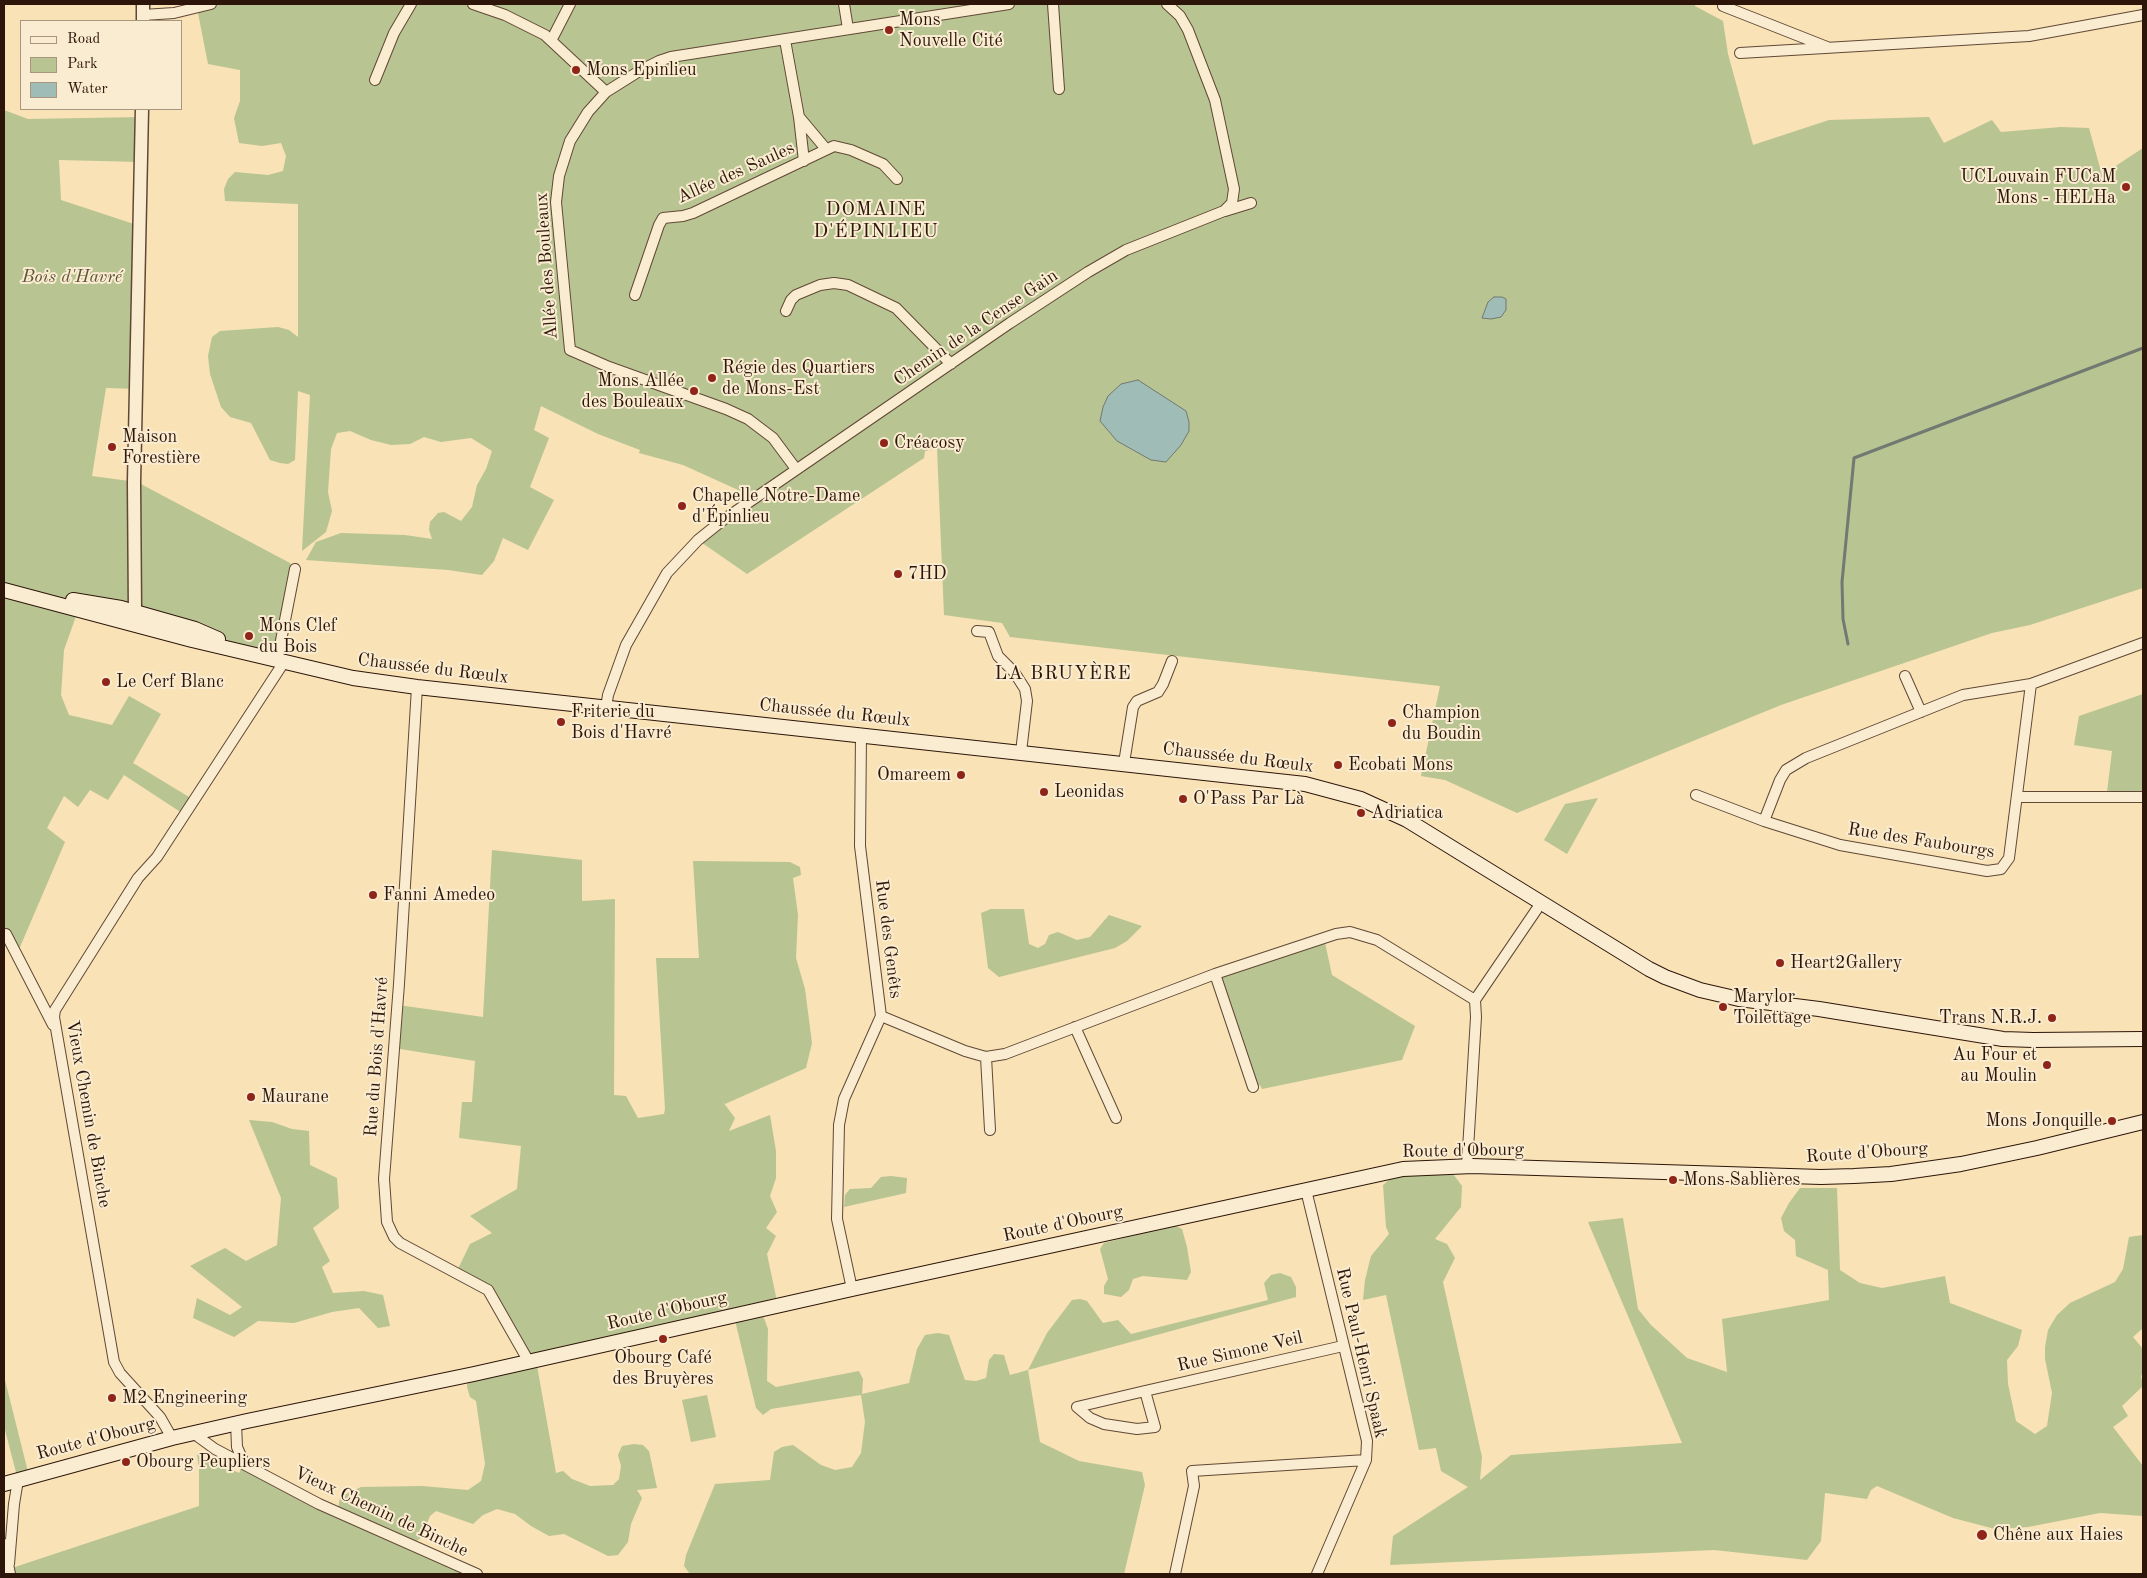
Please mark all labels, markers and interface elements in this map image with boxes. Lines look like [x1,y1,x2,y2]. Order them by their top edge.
place label: Mons Nouvelle Cité [899,9,1003,52]
legend [20,20,182,110]
marker: Mons Nouvelle Cité [883,24,895,36]
text: Road [67,32,100,47]
text: Park [67,57,98,72]
place label: Mons Epinlieu [586,59,697,81]
marker: Mons Epinlieu [570,64,582,76]
text: Water [67,82,108,97]
street label: Allée des Saules [674,137,798,209]
place label: UCLouvain FUCaM Mons - HELHa [1961,166,2116,208]
marker: UCLouvain FUCaM Mons - HELHa [2120,181,2132,193]
street label: Allée des Bouleaux [531,192,563,340]
district label: DOMAINE D'ÉPINLIEU [812,199,940,243]
street label: Chemin de la Cense Gain [890,265,1062,391]
park label: Bois d'Havré [22,266,122,288]
place label: Régie des Quartiers de Mons-Est [722,357,875,399]
place label: Mons Allée des Bouleaux [582,370,684,412]
marker: Régie des Quartiers de Mons-Est [706,372,718,384]
marker: Mons Allée des Bouleaux [688,385,700,397]
place label: Maison Forestière [122,426,200,468]
place label: Créacosy [894,432,965,454]
marker: Créacosy [878,437,890,449]
marker: Maison Forestière [106,441,118,453]
place label: Chapelle Notre-Dame d'Épinlieu [692,485,860,528]
marker: Chapelle Notre-Dame d'Épinlieu [676,500,688,512]
place label: 7HD [908,563,947,585]
marker: 7HD [892,568,904,580]
place label: Mons Clef du Bois [259,615,337,658]
marker: Mons Clef du Bois [243,630,255,642]
street label: Chaussée du Rœulx [356,649,510,689]
district label: LA BRUYÈRE [993,663,1133,685]
place label: Le Cerf Blanc [116,671,224,693]
marker: Le Cerf Blanc [100,676,112,688]
street label: Chaussée du Rœulx [758,694,912,732]
place label: Friterie du Bois d'Havré [571,701,671,744]
place label: Champion du Boudin [1402,702,1481,744]
marker: Friterie du Bois d'Havré [555,716,567,728]
marker: Champion du Boudin [1386,717,1398,729]
street label: Chaussée du Rœulx [1161,738,1315,778]
place label: Ecobati Mons [1348,754,1453,776]
marker: Ecobati Mons [1332,759,1344,771]
place label: Omareem [877,764,951,786]
marker: Omareem [955,769,967,781]
place label: Leonidas [1054,781,1124,803]
marker: Leonidas [1038,786,1050,798]
place label: O'Pass Par Là [1193,788,1305,810]
marker: O'Pass Par Là [1177,793,1189,805]
place label: Adriatica [1371,802,1443,824]
marker: Adriatica [1355,807,1367,819]
street label: Rue des Faubourgs [1846,819,1996,863]
street label: Rue des Genêts [870,878,906,1000]
place label: Fanni Amedeo [383,884,495,906]
marker: Fanni Amedeo [367,889,379,901]
place label: Heart2Gallery [1790,952,1902,974]
marker: Heart2Gallery [1774,957,1786,969]
street label: Rue du Bois d'Havré [361,976,393,1138]
place label: Marylor Toilettage [1733,986,1811,1028]
marker: Marylor Toilettage [1717,1001,1729,1013]
place label: Trans N.R.J. [1939,1007,2042,1029]
marker: Trans N.R.J. [2046,1012,2058,1024]
street label: Vieux Chemin de Binche [61,1019,115,1209]
place label: Au Four et au Moulin [1952,1044,2037,1086]
marker: Au Four et au Moulin [2041,1059,2053,1071]
place label: Maurane [261,1086,329,1108]
marker: Maurane [245,1091,257,1103]
place label: Mons Jonquille [1986,1110,2102,1132]
marker: Mons Jonquille [2106,1115,2118,1127]
street label: Route d'Obourg [1805,1138,1929,1168]
street label: Route d'Obourg [1402,1139,1524,1163]
place label: Mons Sablières [1683,1169,1800,1191]
marker: Mons Sablières [1667,1174,1679,1186]
street label: Route d'Obourg [1001,1201,1125,1247]
street label: Rue Paul-Henri Spaak [1331,1266,1391,1440]
street label: Route d'Obourg [605,1287,729,1335]
street label: Rue Simone Veil [1175,1327,1305,1377]
marker: Obourg Café des Bruyères [657,1333,669,1345]
place label: Obourg Café des Bruyères [613,1347,713,1390]
place label: M2 Engineering [122,1387,247,1409]
marker: M2 Engineering [106,1392,118,1404]
street label: Route d'Obourg [34,1413,158,1465]
place label: Obourg Peupliers [136,1451,270,1473]
marker: Obourg Peupliers [120,1456,132,1468]
street label: Vieux Chemin de Binche [290,1462,472,1562]
place label: Chêne aux Haies [1993,1524,2123,1546]
marker: Chêne aux Haies [1975,1528,1989,1542]

